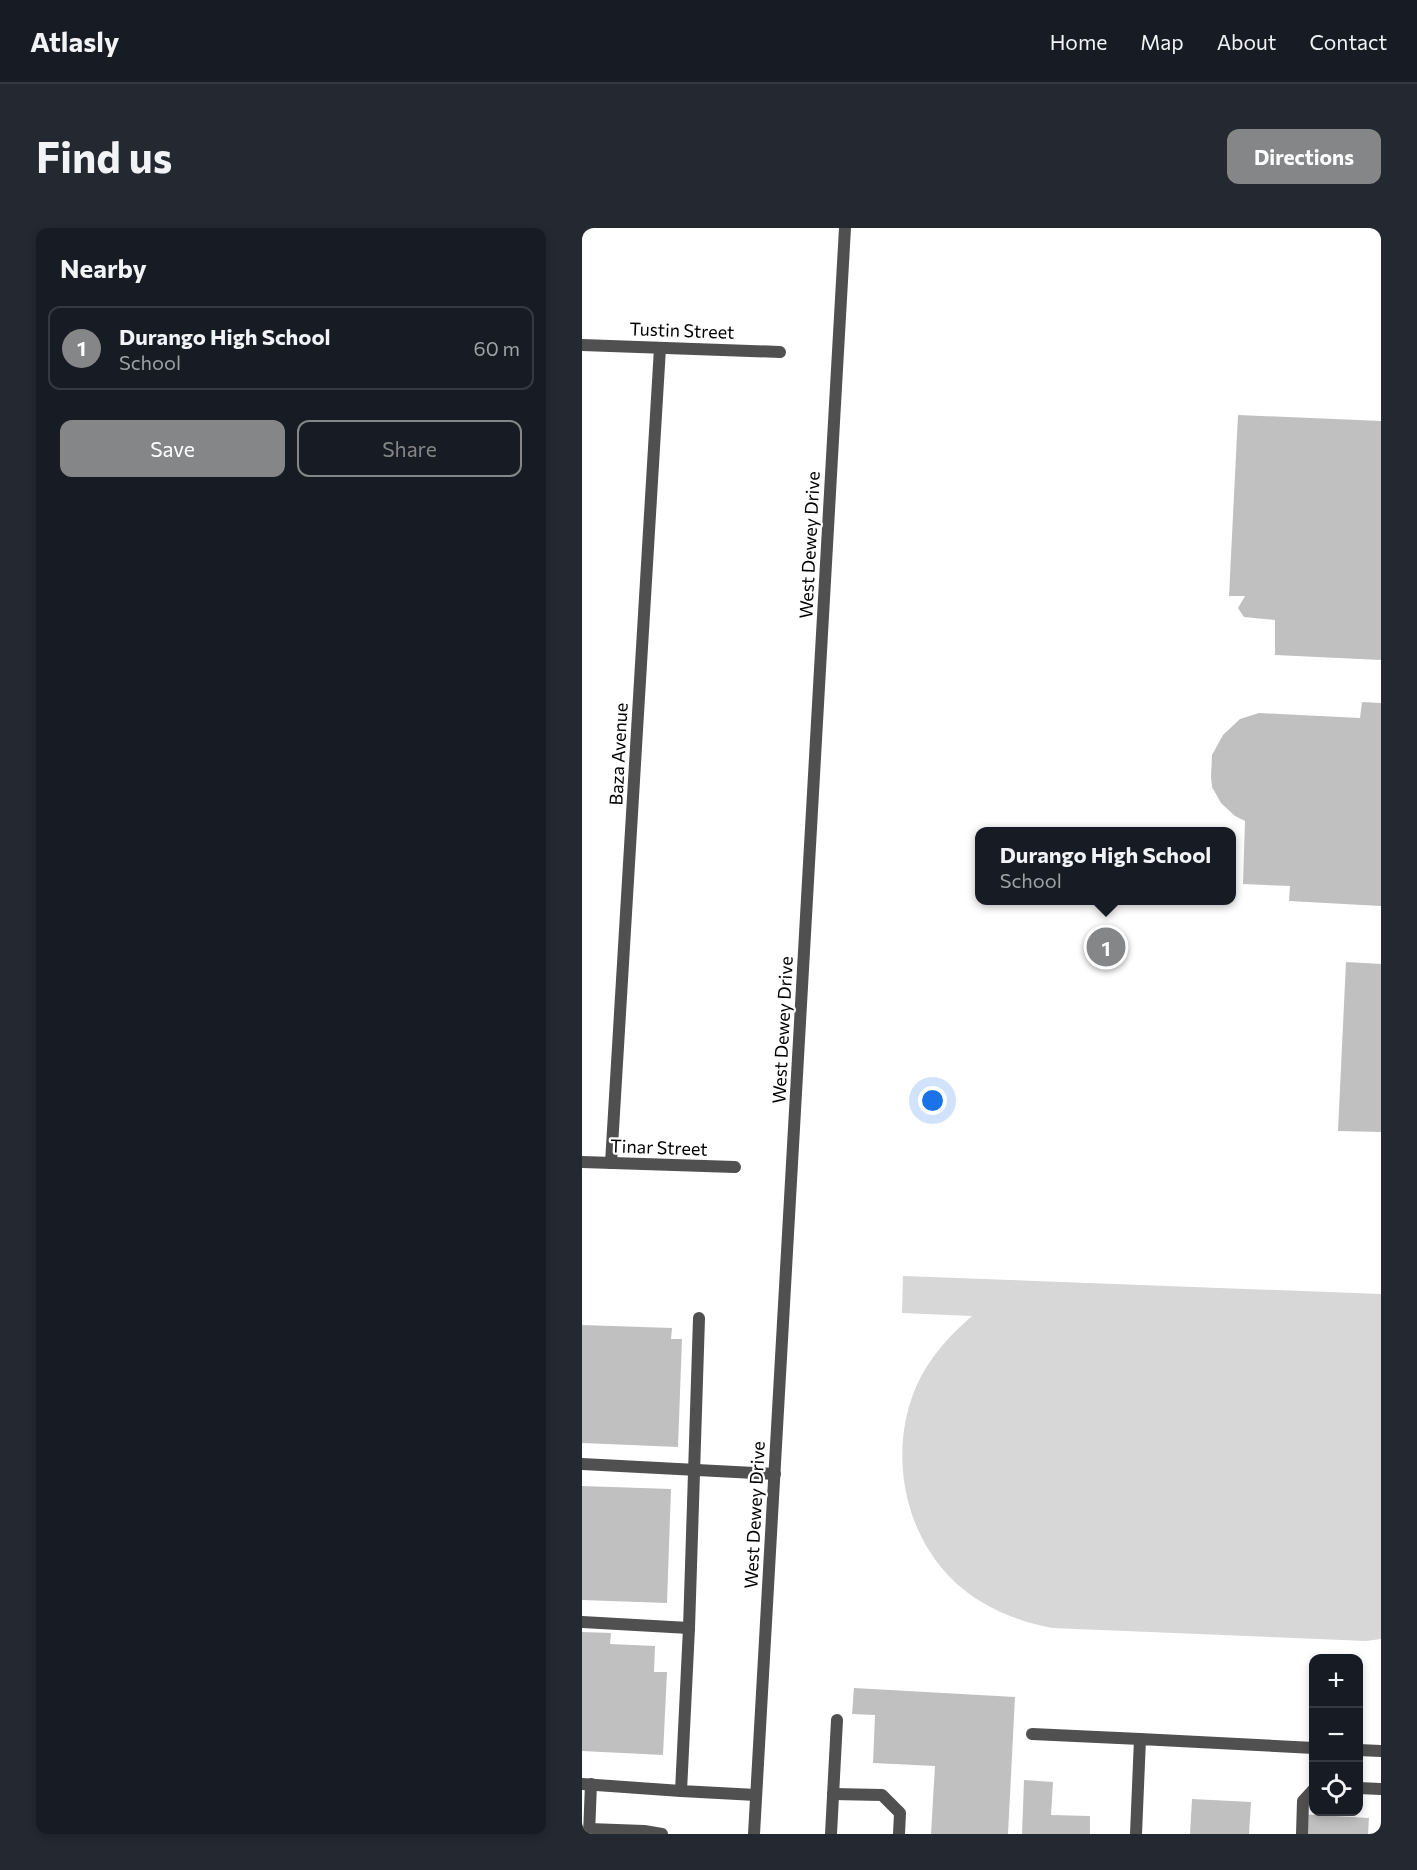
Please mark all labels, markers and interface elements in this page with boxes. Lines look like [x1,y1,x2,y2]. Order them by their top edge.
text: Atlasly [30,24,119,58]
text: Home [1050,29,1107,54]
text: Map [1140,29,1184,54]
text: About [1217,29,1276,54]
text: Contact [1309,29,1387,54]
button: Directions [1227,129,1381,184]
text: Find us [36,130,172,182]
text: Nearby [60,252,147,283]
street label: Tustin Street [629,317,735,343]
text: Durango High School [119,323,331,350]
text: 1 [77,336,86,360]
text: 60 m [474,336,520,360]
text: School [119,350,181,374]
button: Save [60,420,285,477]
button: Share [297,420,522,477]
street label: West Dewey Drive [794,471,824,619]
street label: Baza Avenue [604,702,632,806]
popup [975,827,1236,905]
text: Durango High School [1000,841,1211,868]
text: School [1000,868,1062,892]
pin: 1 [1086,924,1126,970]
street label: West Dewey Drive [767,956,797,1104]
your location [918,1086,947,1115]
street label: Tinar Street [610,1134,708,1160]
street label: West Dewey Drive [739,1441,769,1589]
map controls [1309,1654,1363,1816]
button: + [1309,1654,1363,1708]
button: − [1309,1708,1363,1762]
button: locate [1309,1762,1363,1816]

